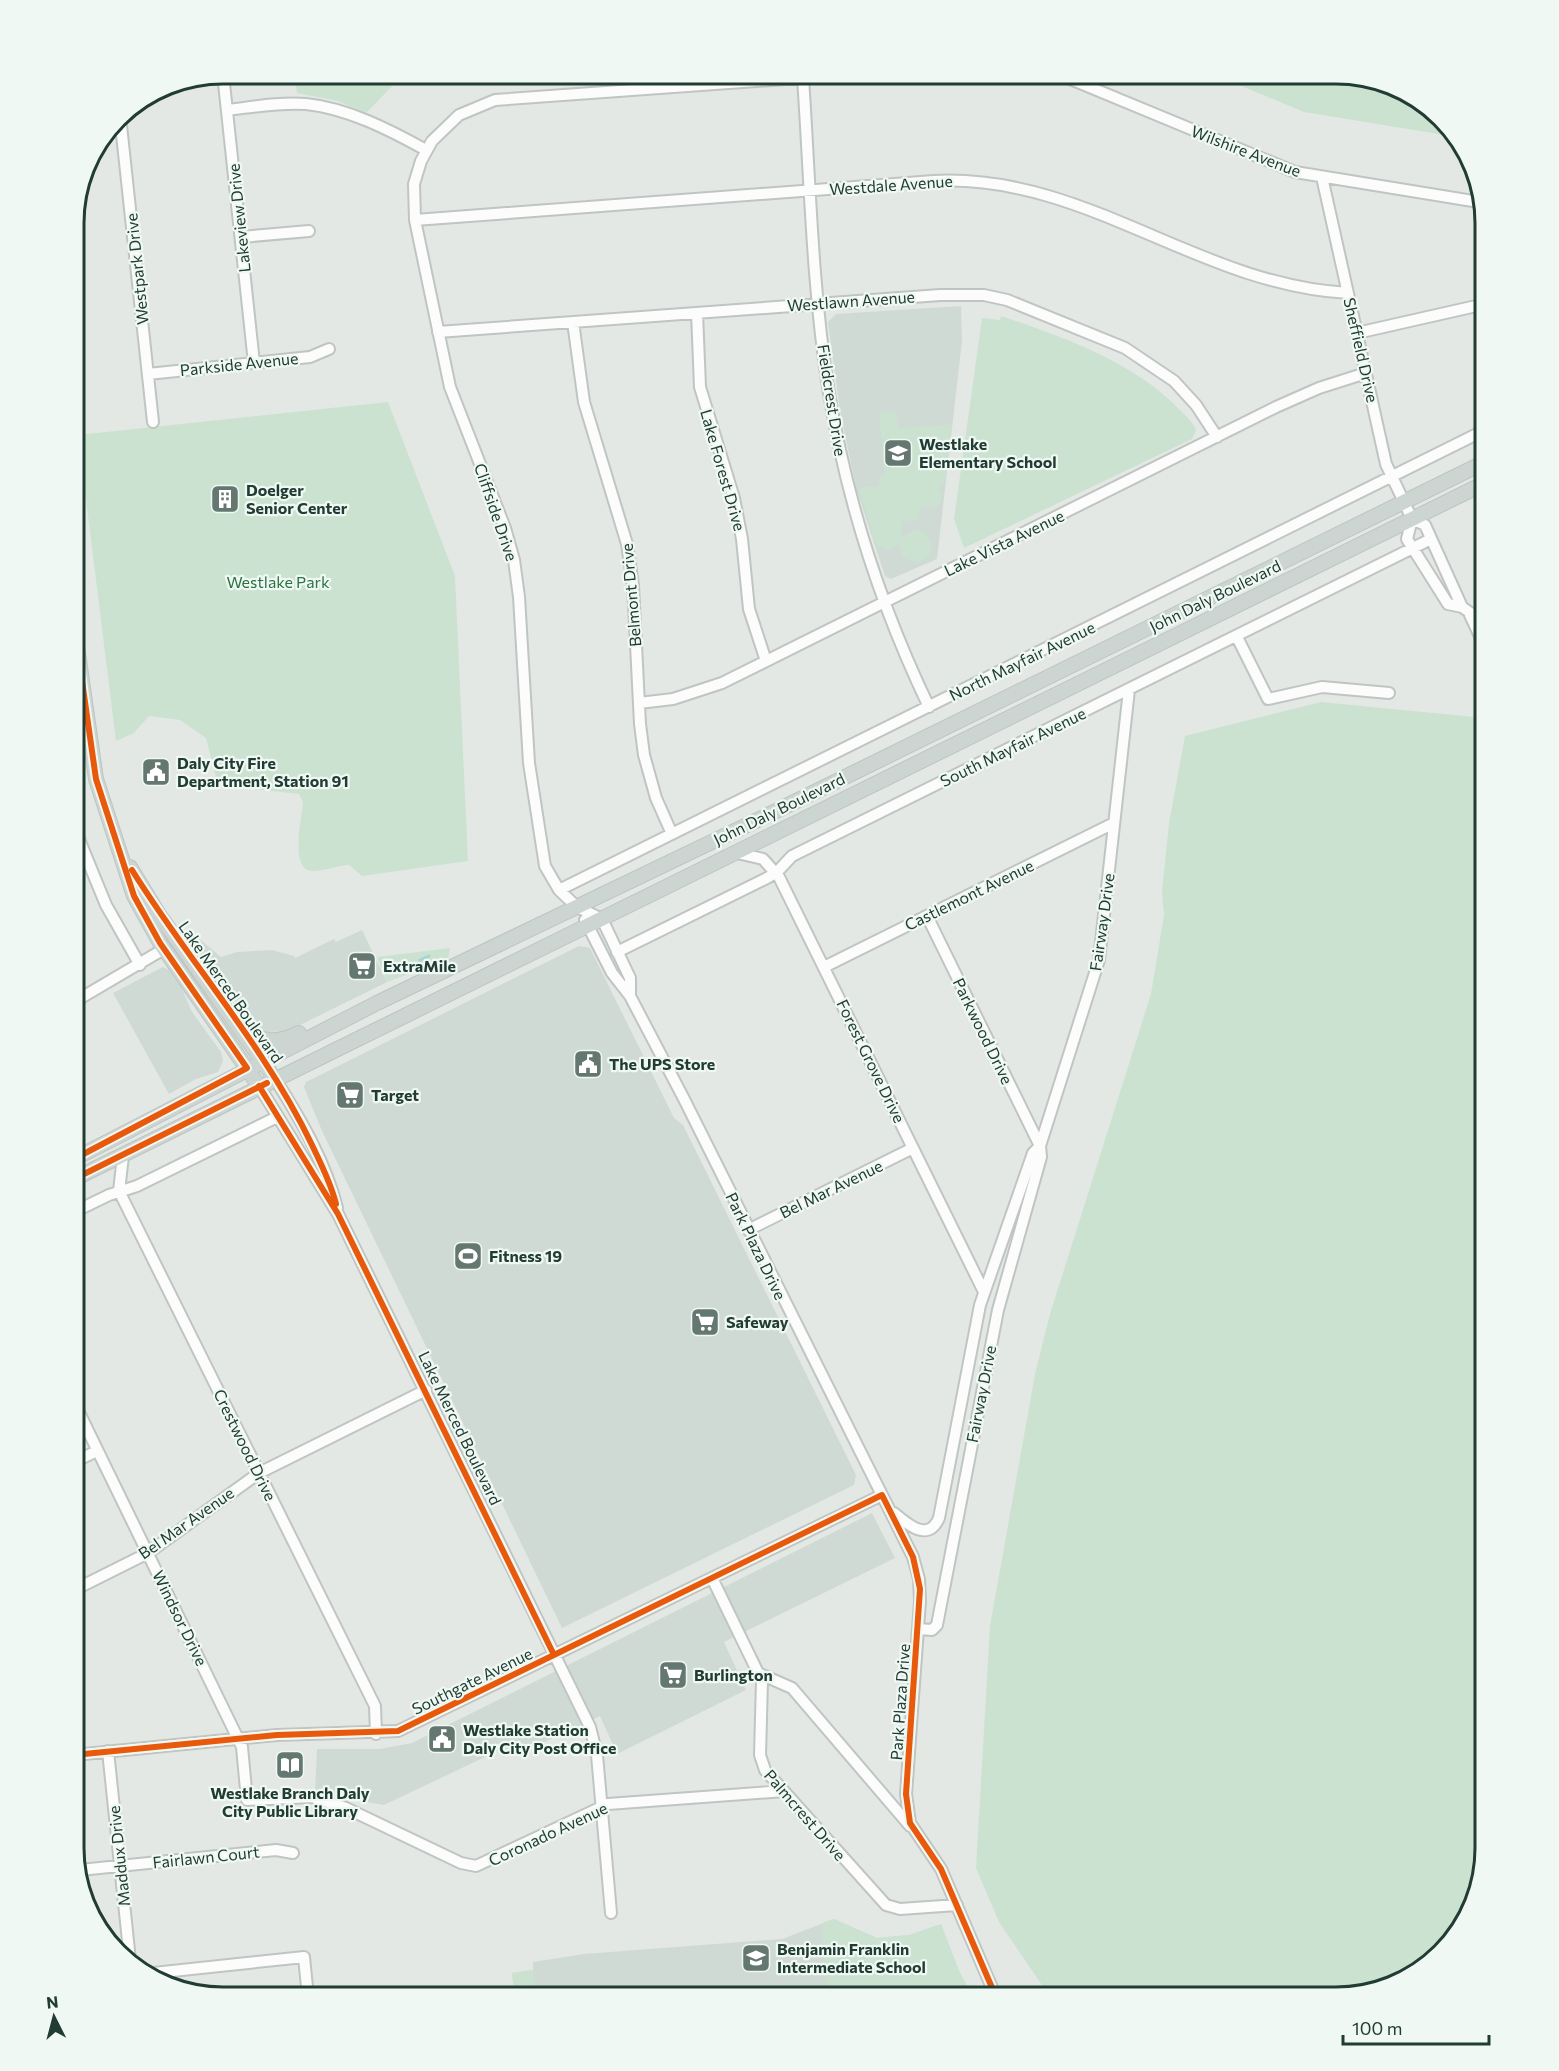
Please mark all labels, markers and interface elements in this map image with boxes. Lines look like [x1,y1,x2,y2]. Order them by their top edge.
street label: Wilshire Avenue [1189,121,1304,180]
street label: Lakeview Drive [223,163,254,273]
street label: Westdale Avenue [829,171,953,198]
street label: Westpark Drive [121,212,152,326]
street label: Westlawn Avenue [786,287,916,314]
street label: Sheffield Drive [1340,296,1383,404]
street label: Fieldcrest Drive [814,343,851,457]
street label: Parkside Avenue [179,348,299,379]
street label: Lake Forest Drive [697,407,750,533]
place label: Westlake Elementary School [919,434,1057,471]
school or university icon: Westlake Elementary School [882,437,914,469]
street label: Cliffside Drive [471,461,522,563]
place label: Doelger Senior Center [246,480,348,517]
building icon: Doelger Senior Center [209,483,241,515]
street label: Lake Vista Avenue [941,505,1067,580]
street label: Belmont Drive [617,543,644,648]
street label: John Daly Boulevard [1146,555,1284,636]
park label: Westlake Park [226,572,330,591]
street label: North Mayfair Avenue [946,617,1098,704]
street label: South Mayfair Avenue [937,703,1089,790]
place label: Daly City Fire Department, Station 91 [177,753,349,790]
public building icon: Daly City Fire Department, Station 91 [140,756,172,788]
street label: John Daly Boulevard [710,768,848,849]
street label: Castlemont Avenue [901,855,1036,934]
street label: Fairway Drive [1085,872,1118,972]
street label: Lake Merced Boulevard [175,917,288,1066]
supermarket icon: ExtraMile [346,950,378,982]
place label: ExtraMile [383,956,456,975]
street label: Parkwood Drive [949,974,1017,1087]
street label: Forest Grove Drive [833,996,910,1126]
public building icon: The UPS Store [572,1048,604,1080]
place label: The UPS Store [609,1054,715,1073]
supermarket icon: Target [334,1079,366,1111]
place label: Target [371,1085,419,1104]
street label: Bel Mar Avenue [776,1155,885,1222]
street label: Park Plaza Drive [722,1189,791,1303]
sports icon: Fitness 19 [452,1240,484,1272]
place label: Fitness 19 [489,1246,562,1265]
supermarket icon: Safeway [689,1306,721,1338]
place label: Safeway [726,1312,789,1331]
street label: Fairway Drive [962,1344,999,1444]
street label: Lake Merced Boulevard [415,1348,506,1508]
street label: Crestwood Drive [210,1386,281,1504]
street label: Bel Mar Avenue [134,1483,237,1563]
street label: Windsor Drive [149,1567,212,1669]
street label: Southgate Avenue [408,1643,535,1718]
street label: Park Plaza Drive [886,1643,913,1761]
supermarket icon: Burlington [657,1659,689,1691]
place label: Burlington [694,1665,773,1684]
place label: Westlake Station Daly City Post Office [463,1720,616,1757]
public building icon: Westlake Station Daly City Post Office [426,1723,458,1755]
library icon: Westlake Branch Daly City Public Library [274,1749,306,1781]
street label: Palmcrest Drive [761,1765,850,1864]
place label: Westlake Branch Daly City Public Library [210,1783,370,1820]
street label: Coronado Avenue [485,1798,610,1869]
street label: Maddux Drive [104,1805,133,1907]
street label: Fairlawn Court [152,1841,261,1872]
place label: Benjamin Franklin Intermediate School [777,1939,926,1976]
school or university icon: Benjamin Franklin Intermediate School [740,1942,772,1974]
north arrow [24,1987,84,2047]
text: N [45,1992,59,2012]
scale bar [1343,2008,1488,2046]
text: 100 m [1352,2017,1402,2039]

